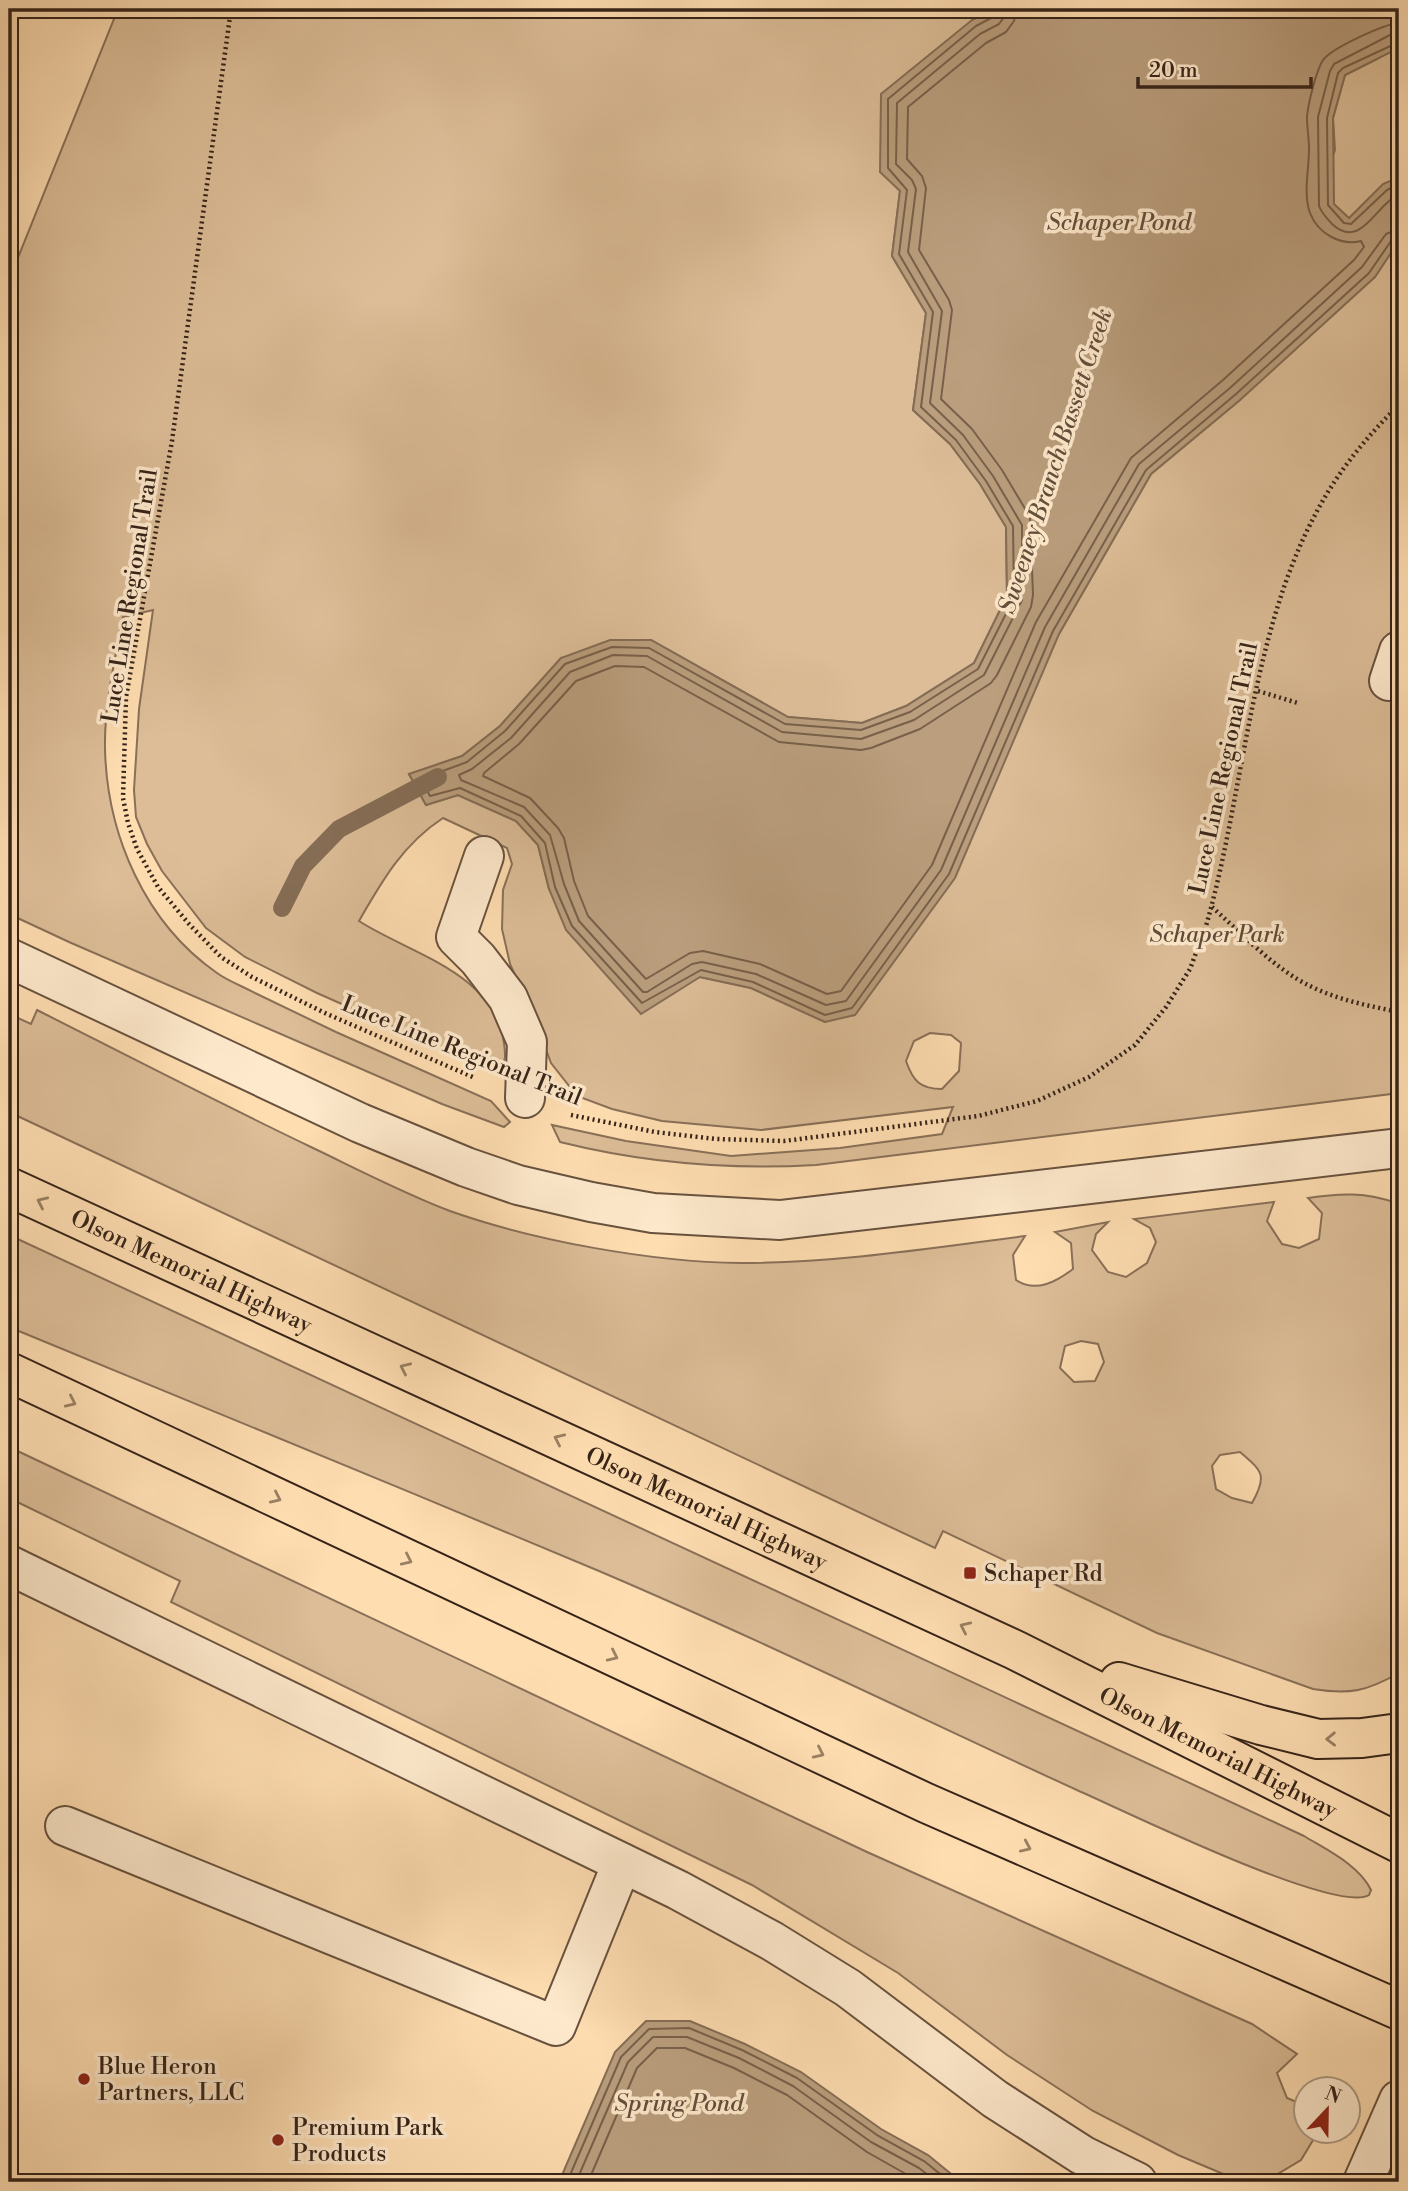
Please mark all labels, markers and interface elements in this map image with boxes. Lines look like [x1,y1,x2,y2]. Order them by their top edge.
scale bar [1138,46,1312,90]
text: 20 m [1149,58,1198,84]
water label: Schaper Pond [1047,208,1193,238]
water label: Sweeney Branch Bassett Creek [992,305,1120,618]
street label: Luce Line Regional Trail [96,467,164,725]
street label: Luce Line Regional Trail [1184,639,1264,897]
park label: Schaper Park [1150,921,1284,949]
street label: Luce Line Regional Trail [337,990,586,1112]
one-way arrow [37,1196,49,1210]
street label: Olson Memorial Highway [66,1204,317,1340]
one-way arrow [400,1362,412,1376]
one-way arrow [63,1393,76,1407]
one-way arrow [554,1433,566,1447]
street label: Olson Memorial Highway [581,1441,832,1577]
one-way arrow [269,1490,281,1504]
one-way arrow [399,1551,412,1565]
place label: Schaper Rd [984,1560,1103,1588]
marker: Schaper Rd [962,1565,978,1581]
one-way arrow [960,1621,973,1635]
one-way arrow [606,1648,618,1662]
street label: Olson Memorial Highway [1094,1682,1342,1825]
one-way arrow [1326,1731,1336,1747]
one-way arrow [812,1744,824,1758]
one-way arrow [1019,1838,1031,1852]
place label: Blue Heron Partners, LLC [97,2053,244,2107]
marker: Blue Heron Partners, LLC [76,2071,92,2087]
north arrow [1292,2076,1362,2146]
text: N [1322,2081,1344,2109]
water label: Spring Pond [614,2089,745,2119]
place label: Premium Park Products [292,2114,444,2168]
marker: Premium Park Products [270,2132,286,2148]

